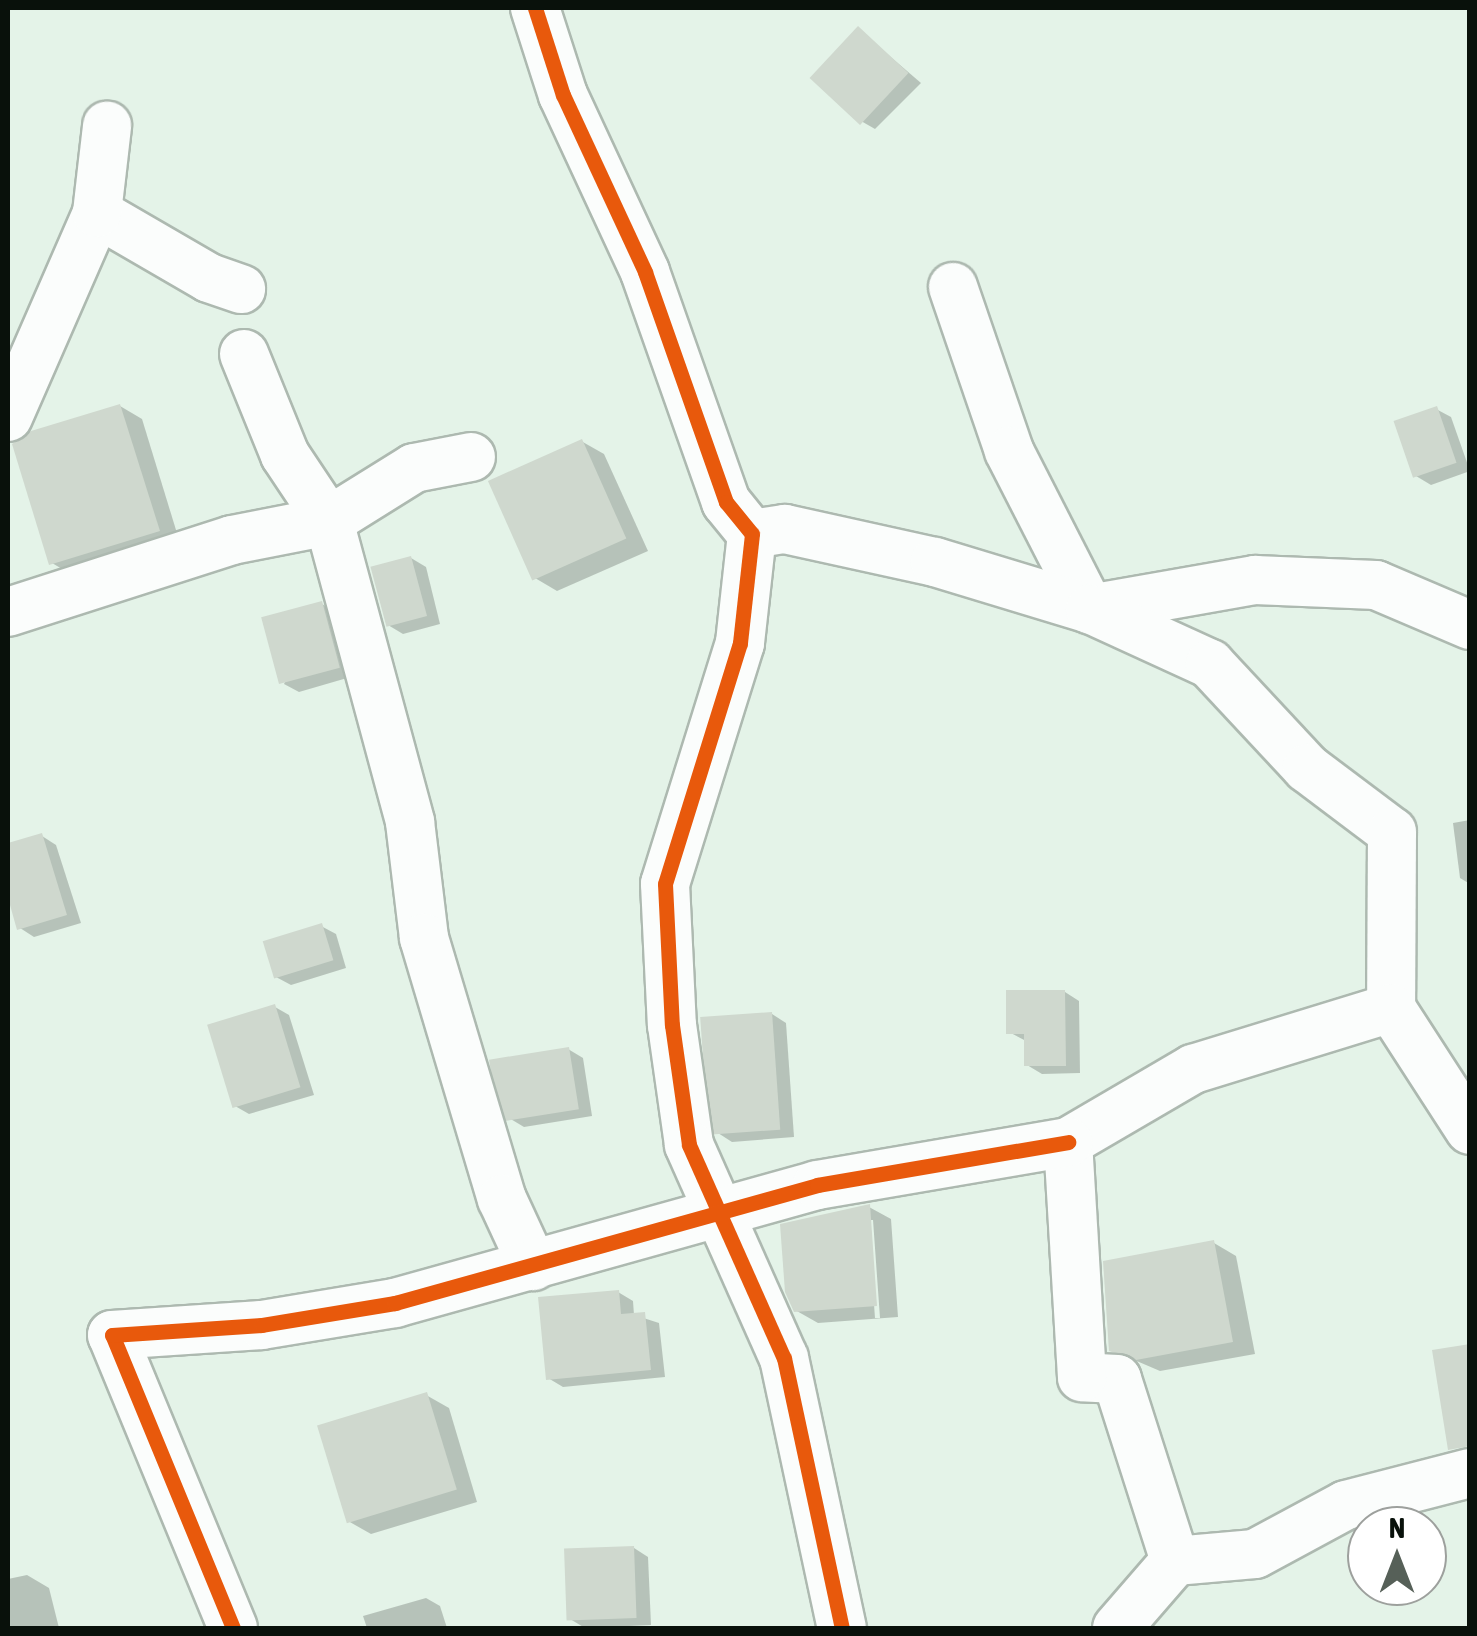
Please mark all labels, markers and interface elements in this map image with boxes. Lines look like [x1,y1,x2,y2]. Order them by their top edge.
north arrow [1347,1506,1447,1606]
text: N [1389,1512,1405,1544]

